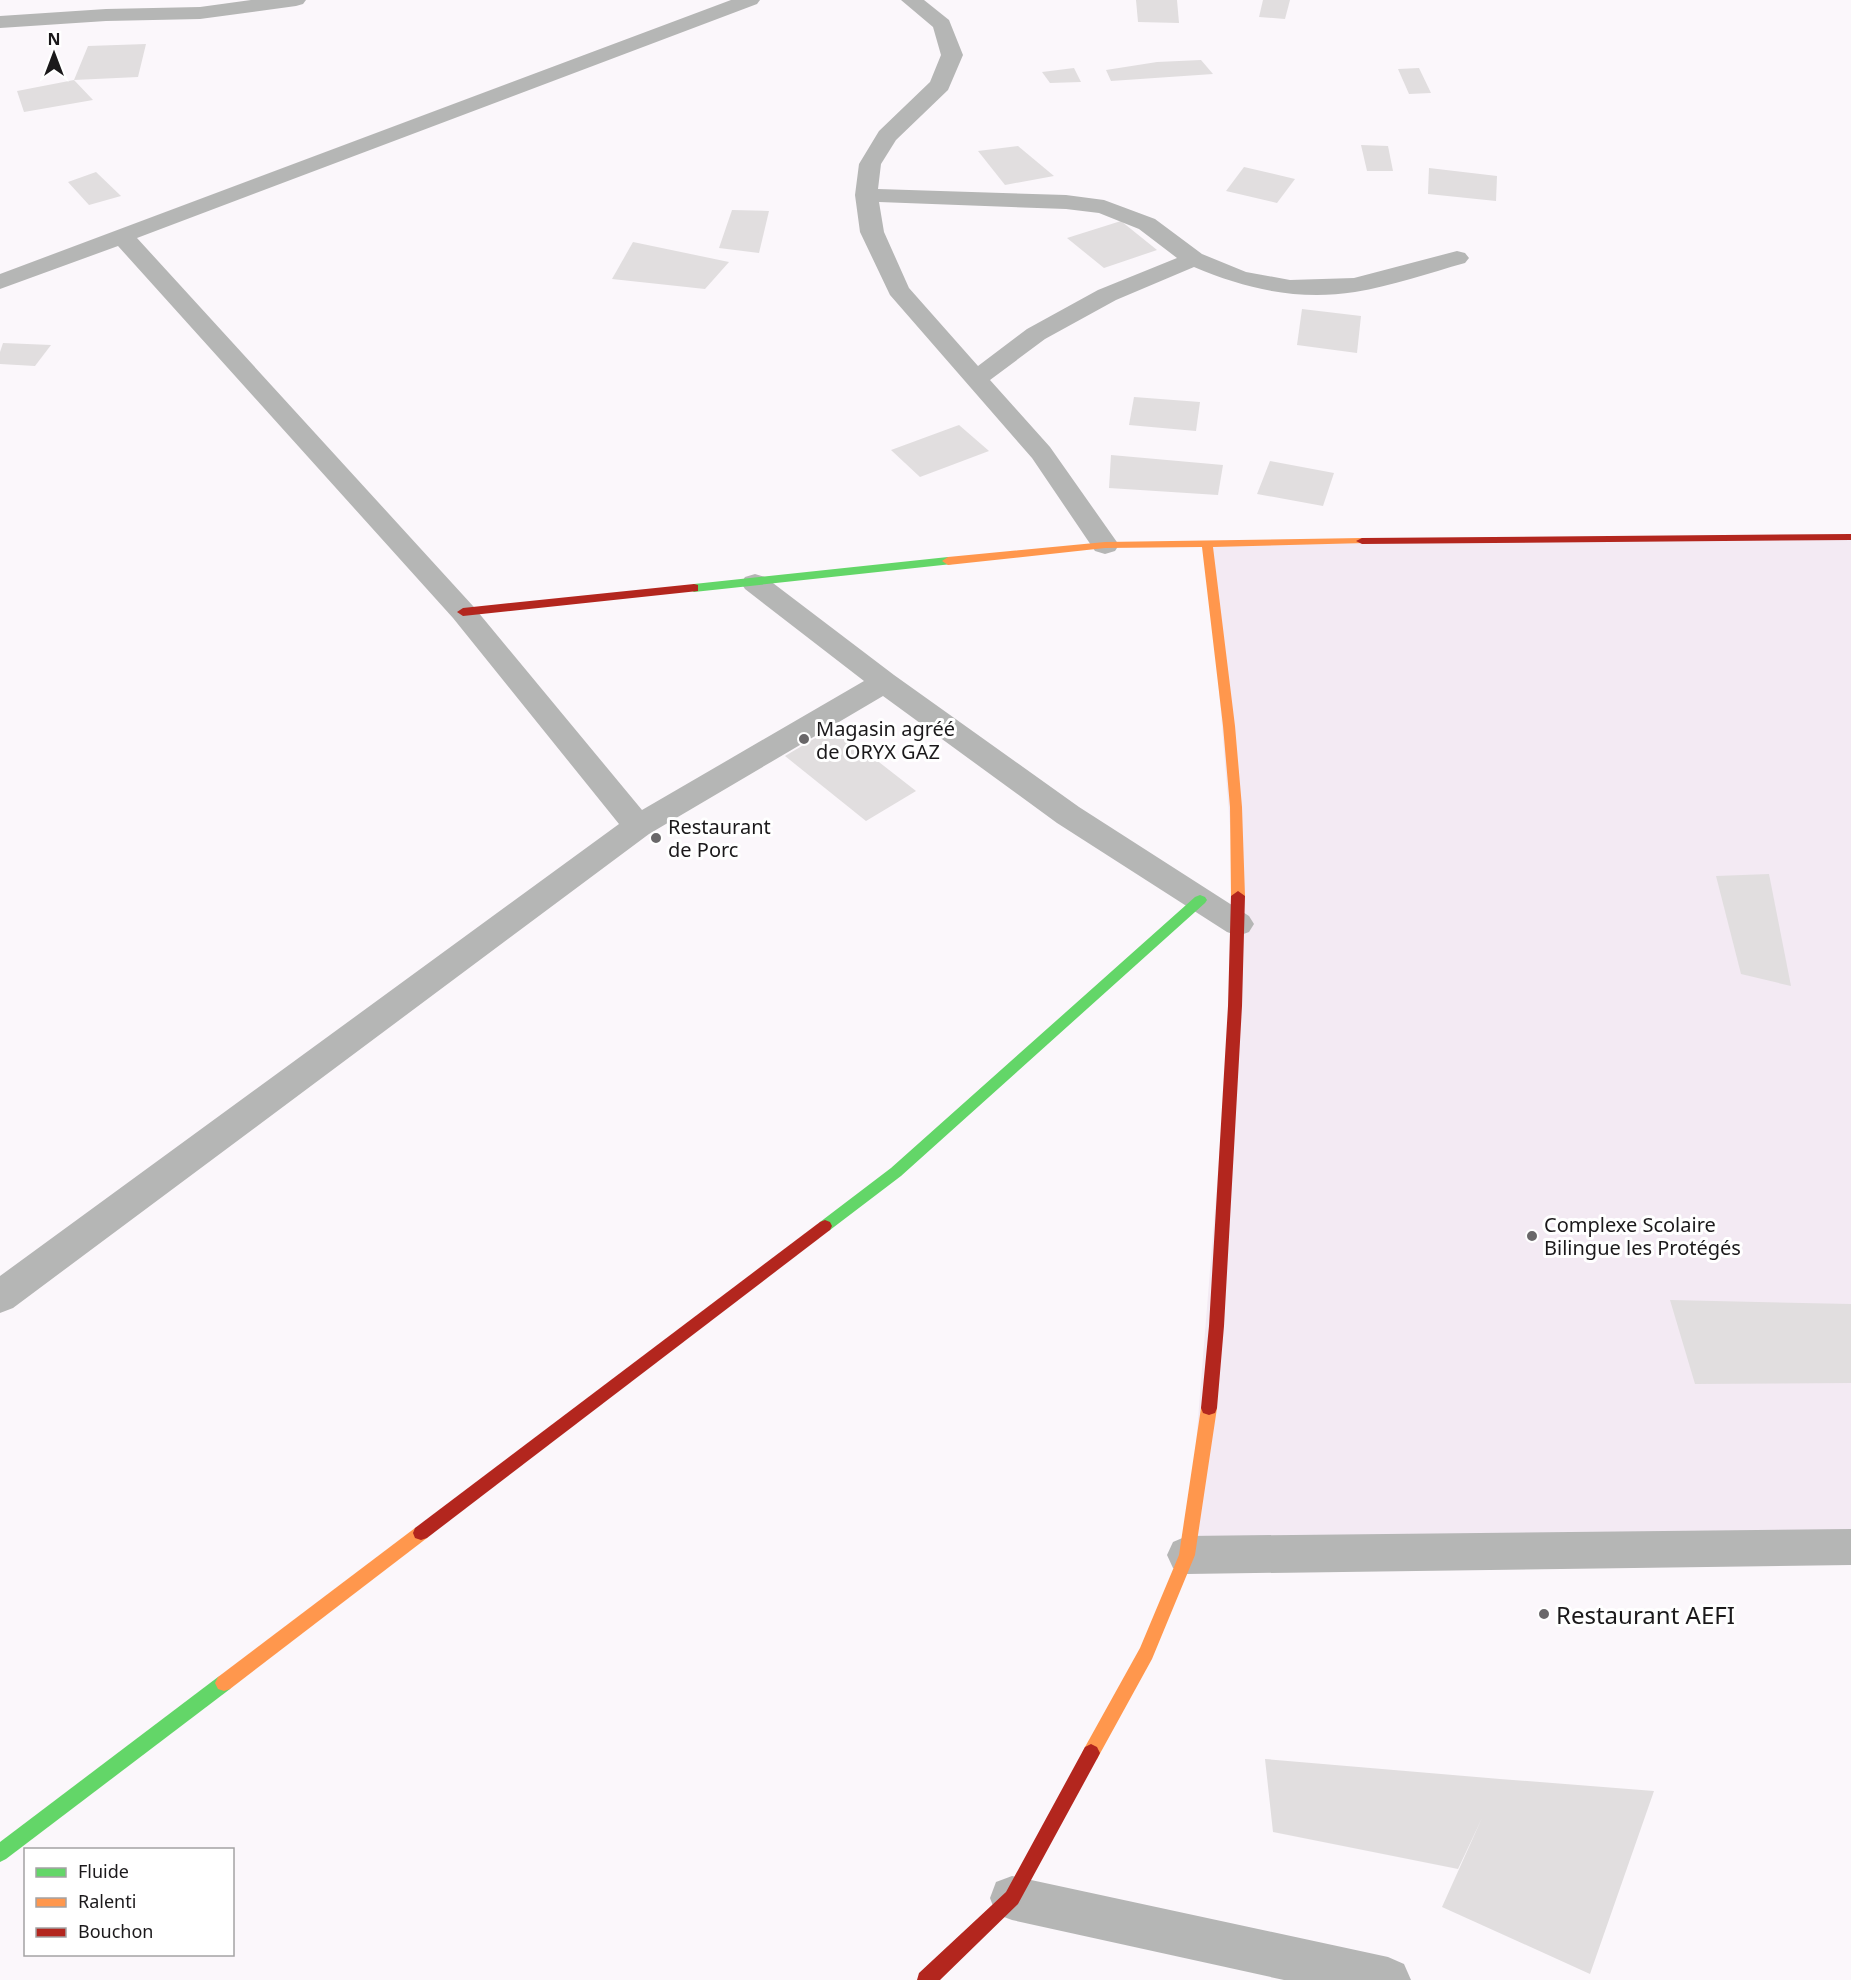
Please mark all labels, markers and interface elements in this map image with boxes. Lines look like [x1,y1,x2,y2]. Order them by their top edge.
north arrow [24,24,84,84]
text: N [47,28,61,50]
place label: Magasin agréé de ORYX GAZ [816,715,955,765]
marker: Magasin agréé de ORYX GAZ [797,732,811,746]
place label: Restaurant de Porc [668,813,771,863]
marker: Restaurant de Porc [649,831,663,845]
place label: Complexe Scolaire Bilingue les Protégés [1544,1211,1741,1261]
marker: Complexe Scolaire Bilingue les Protégés [1525,1229,1539,1243]
place label: Restaurant AEFI [1556,1598,1735,1631]
marker: Restaurant AEFI [1537,1607,1551,1621]
legend [24,1848,234,1956]
text: Fluide [78,1859,129,1883]
text: Ralenti [78,1889,136,1913]
text: Bouchon [78,1919,154,1943]

